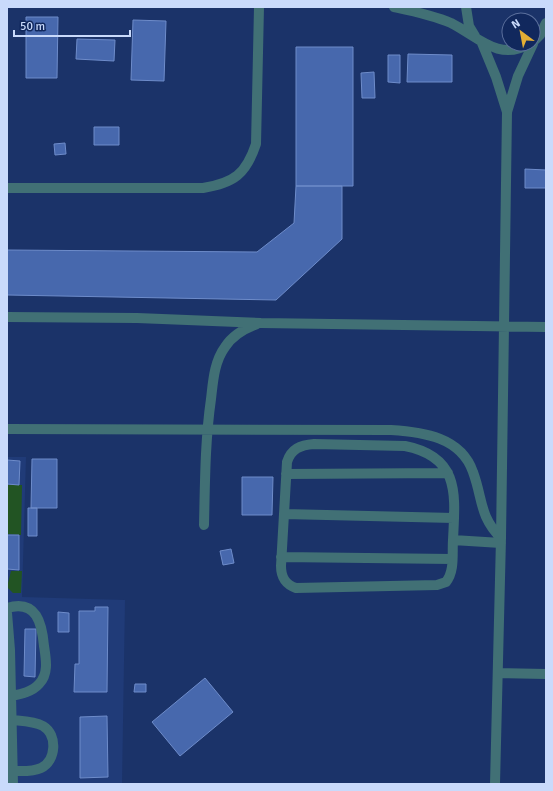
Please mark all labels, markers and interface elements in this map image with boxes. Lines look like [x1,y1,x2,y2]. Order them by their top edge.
scale bar [14,12,130,38]
north arrow [501,12,541,52]
text: N [509,16,523,31]
text: 50 m [20,19,45,34]

